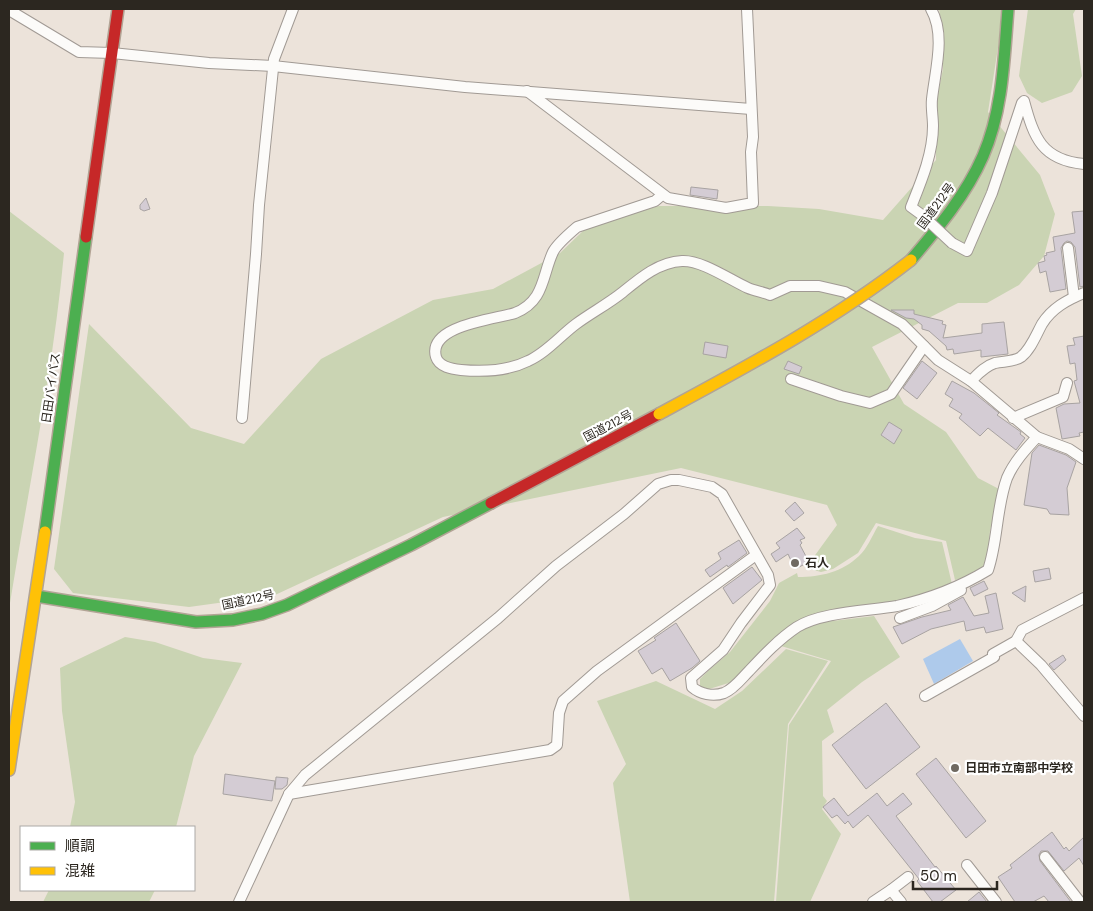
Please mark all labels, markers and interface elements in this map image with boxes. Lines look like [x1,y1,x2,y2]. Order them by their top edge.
street label: 国道212号 [914,180,958,232]
street label: 日田バイパス [38,351,64,425]
street label: 国道212号 [581,406,635,446]
place label: 石人 [805,555,829,571]
marker: 石人 [789,557,801,569]
street label: 国道212号 [220,587,276,613]
place label: 日田市立南部中学校 [965,760,1073,776]
marker: 日田市立南部中学校 [949,762,961,774]
legend [20,826,195,891]
text: 順調 [65,836,95,856]
scale bar [913,858,997,890]
text: 混雑 [65,861,95,881]
text: 50 m [920,866,957,886]

